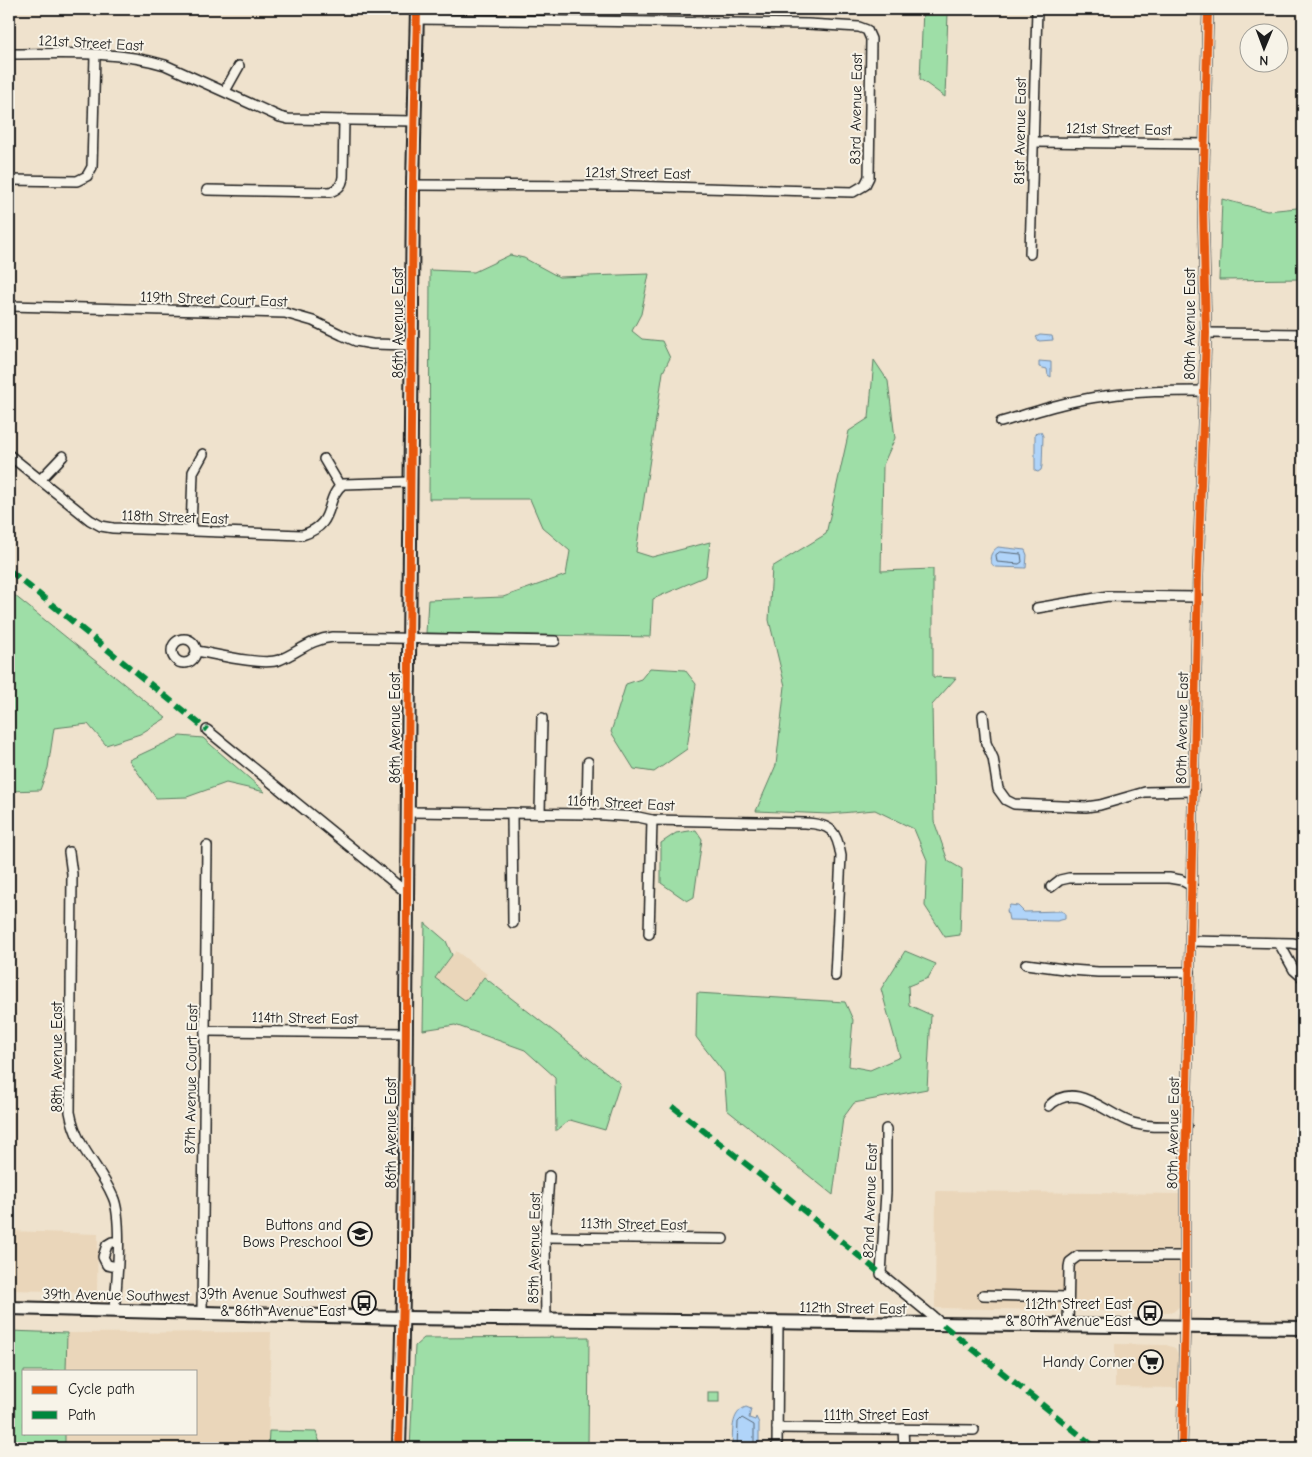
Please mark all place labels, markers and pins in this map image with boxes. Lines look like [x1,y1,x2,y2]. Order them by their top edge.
place label: Buttons and Bows Preschool [242,1216,342,1251]
school or university icon: Buttons and Bows Preschool [347,1221,373,1247]
place label: 39th Avenue Southwest & 86th Avenue East [199,1285,347,1320]
bus stop icon: 39th Avenue Southwest & 86th Avenue East [351,1290,377,1316]
place label: 112th Street East & 80th Avenue East [1005,1295,1133,1330]
bus stop icon: 112th Street East & 80th Avenue East [1137,1300,1163,1326]
supermarket icon: Handy Corner [1138,1349,1164,1375]
place label: Handy Corner [1043,1353,1134,1371]

